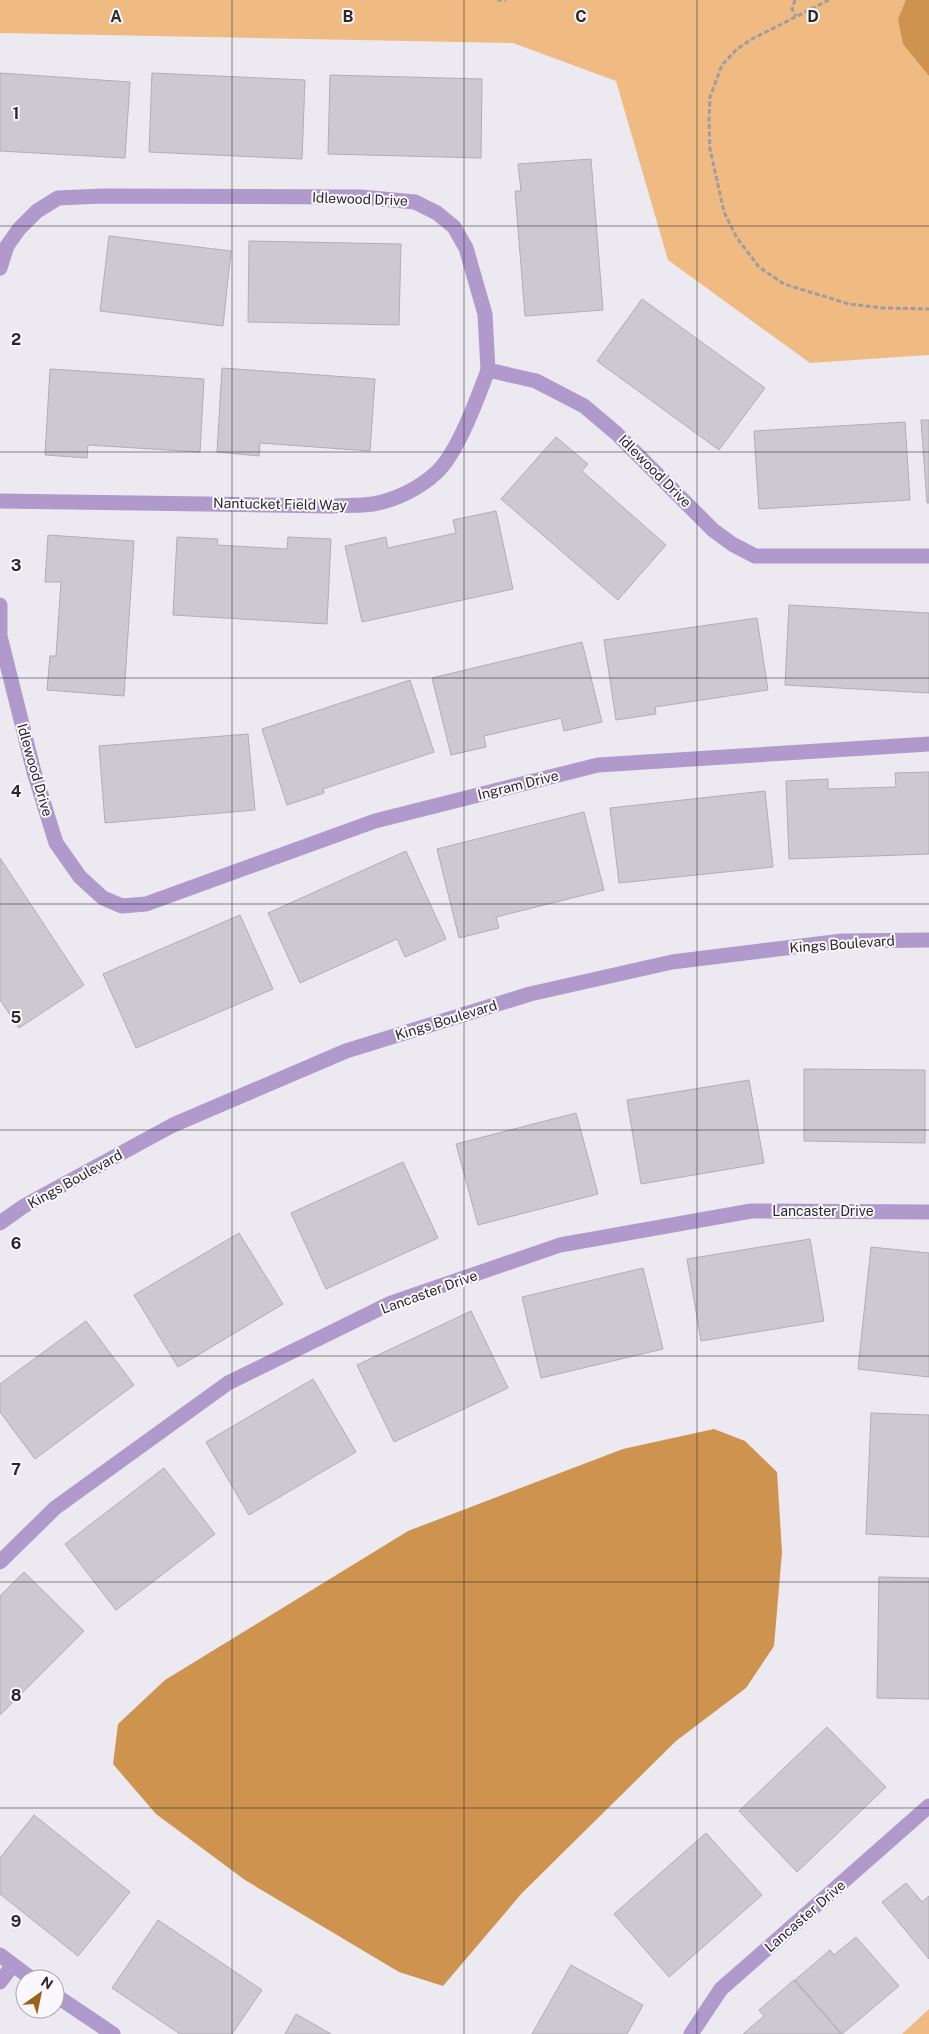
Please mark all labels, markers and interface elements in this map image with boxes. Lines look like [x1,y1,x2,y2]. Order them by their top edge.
text: A [110,7,122,26]
text: B [343,7,354,26]
text: C [575,7,587,26]
text: D [807,7,819,26]
text: 1 [13,104,19,123]
street label: Idlewood Drive [312,189,408,209]
text: 2 [11,330,21,349]
street label: Idlewood Drive [615,431,695,511]
street label: Nantucket Field Way [213,495,348,513]
text: 3 [11,556,21,575]
street label: Idlewood Drive [14,722,56,818]
street label: Ingram Drive [476,767,560,803]
text: 4 [11,782,22,801]
street label: Kings Boulevard [789,932,895,956]
street label: Kings Boulevard [393,997,499,1043]
text: 5 [11,1008,22,1027]
street label: Kings Boulevard [25,1146,125,1212]
street label: Lancaster Drive [772,1203,874,1219]
text: 6 [11,1234,21,1253]
street label: Lancaster Drive [379,1267,479,1317]
text: 7 [11,1460,21,1479]
text: 8 [11,1686,22,1705]
street label: Lancaster Drive [762,1877,849,1955]
text: 9 [11,1912,21,1931]
north arrow [15,1969,65,2019]
text: N [38,1973,56,1993]

